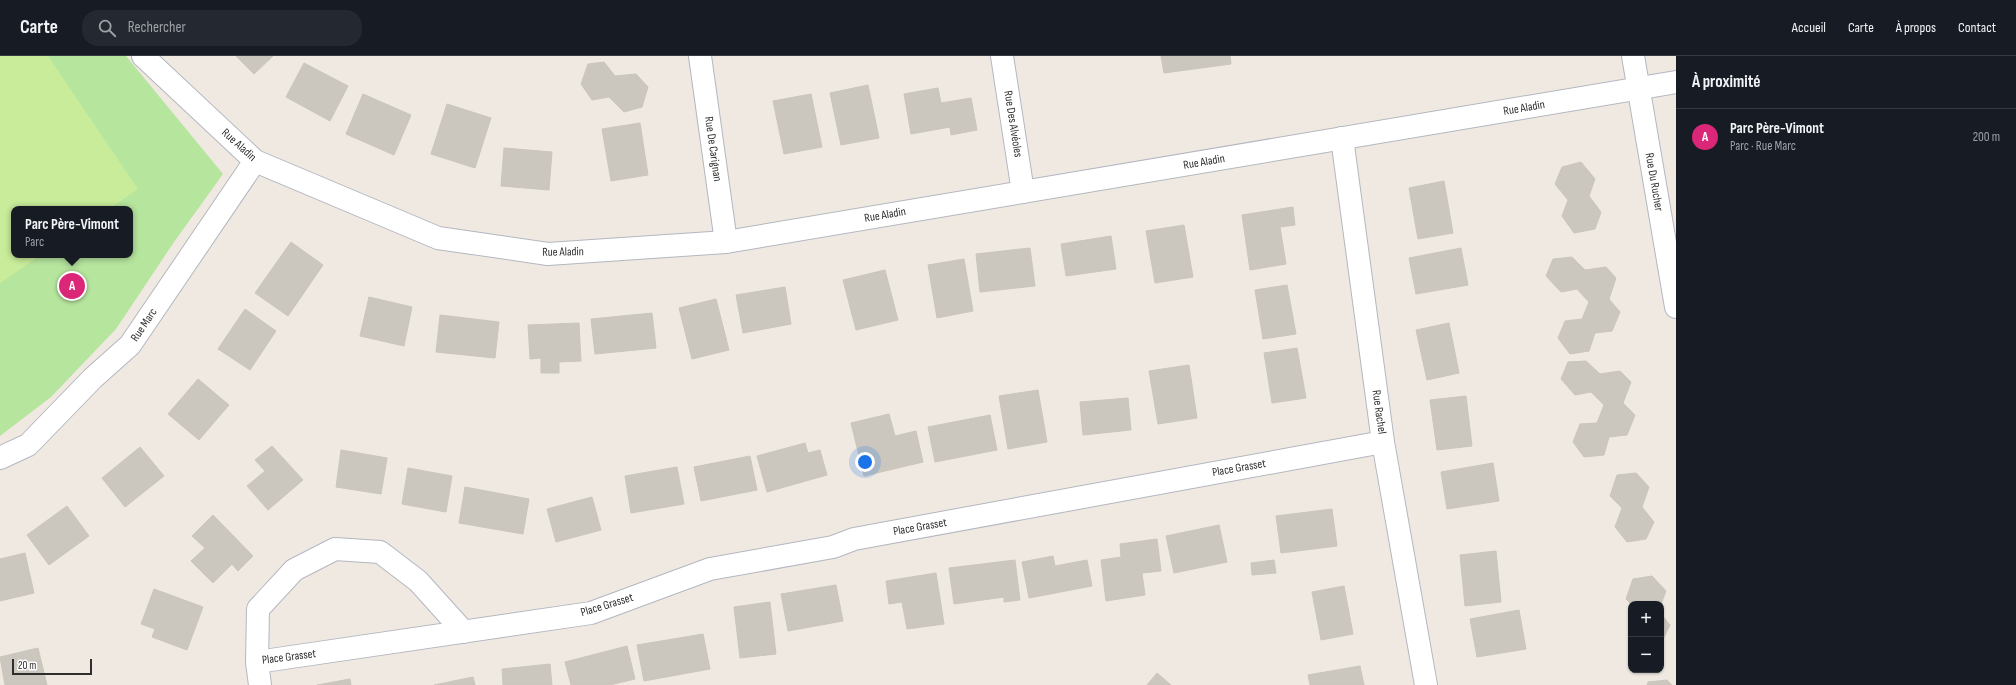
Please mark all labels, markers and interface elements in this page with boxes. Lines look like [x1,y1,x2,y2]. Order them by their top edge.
search box [82,10,362,46]
text: Carte [20,16,58,39]
icon: search [96,17,118,39]
text: Rechercher [128,18,186,37]
text: Accueil [1792,19,1826,36]
text: Carte [1848,19,1874,36]
text: À propos [1896,19,1936,36]
text: Contact [1958,19,1996,36]
text: À proximité [1692,72,1760,92]
street label: Rue Des Alvéoles [1000,89,1026,159]
street label: Rue Aladin [1502,97,1546,119]
street label: Rue De Carignan [701,116,725,182]
text: Parc Père-Vimont [1730,119,1824,138]
street label: Rue Aladin [218,125,260,165]
text: A [1702,129,1708,145]
text: 200 m [1973,129,2000,145]
text: Parc · Rue Marc [1730,138,1796,154]
street label: Rue Aladin [1182,151,1226,173]
street label: Rue Du Rucher [1642,152,1667,213]
street label: Rue Aladin [863,204,907,226]
popup [11,206,133,258]
text: Parc Père-Vimont [25,215,119,234]
text: Parc [25,234,44,250]
street label: Rue Aladin [542,244,584,260]
pin: A [59,271,85,301]
street label: Rue Marc [127,305,161,345]
street label: Rue Rachel [1368,389,1390,435]
your location [855,452,875,472]
street label: Place Grasset [1211,456,1267,480]
street label: Place Grasset [892,515,948,539]
street label: Place Grasset [579,590,635,620]
map controls [1628,601,1664,673]
button: + [1628,601,1664,637]
button: − [1628,637,1664,673]
street label: Place Grasset [261,646,317,668]
scale bar [12,657,92,676]
text: 20 m [18,659,36,672]

